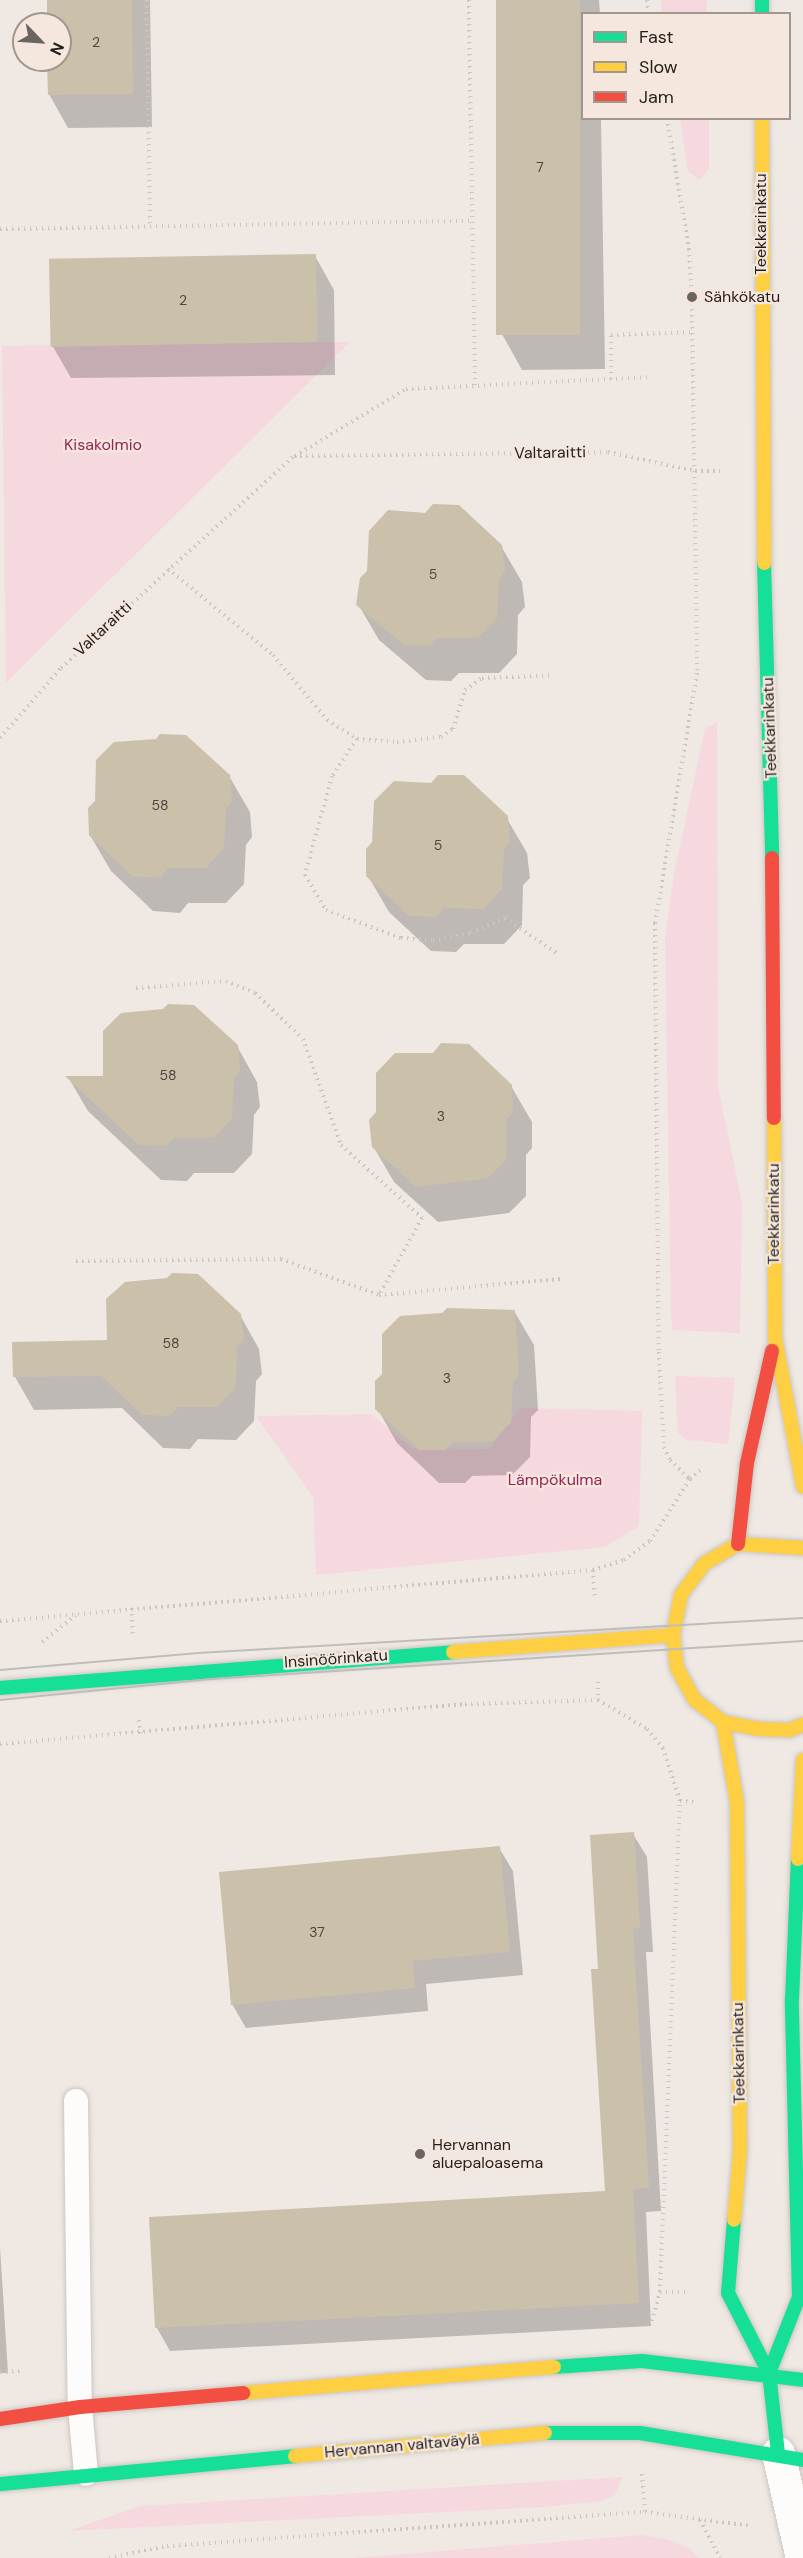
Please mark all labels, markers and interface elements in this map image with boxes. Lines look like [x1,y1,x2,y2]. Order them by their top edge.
north arrow [12,12,72,72]
legend [581,12,791,120]
text: Fast [639,25,674,49]
house number: 2 [92,34,100,50]
text: N [45,39,69,59]
text: Slow [639,55,678,79]
text: Jam [639,85,674,109]
house number: 7 [536,159,544,175]
street label: Teekkarinkatu [751,173,771,275]
place label: Sähkökatu [704,287,780,307]
marker: Sähkökatu [685,290,699,304]
house number: 2 [179,292,187,308]
park label: Kisakolmio [64,435,142,455]
street label: Valtaraitti [514,443,586,463]
house number: 5 [429,566,437,582]
street label: Valtaraitti [70,597,136,661]
street label: Teekkarinkatu [759,677,781,779]
house number: 58 [151,797,169,813]
house number: 5 [434,837,442,853]
house number: 58 [159,1067,177,1083]
house number: 3 [437,1108,445,1124]
street label: Teekkarinkatu [764,1163,784,1265]
house number: 58 [162,1335,180,1351]
house number: 3 [443,1370,451,1386]
park label: Lämpökulma [508,1470,602,1490]
street label: Insinöörinkatu [284,1646,388,1672]
house number: 37 [309,1924,325,1940]
street label: Teekkarinkatu [729,2002,749,2104]
place label: Hervannan aluepaloasema [432,2135,543,2173]
marker: Hervannan aluepaloasema [413,2147,427,2161]
street label: Hervannan valtaväylä [324,2430,480,2462]

